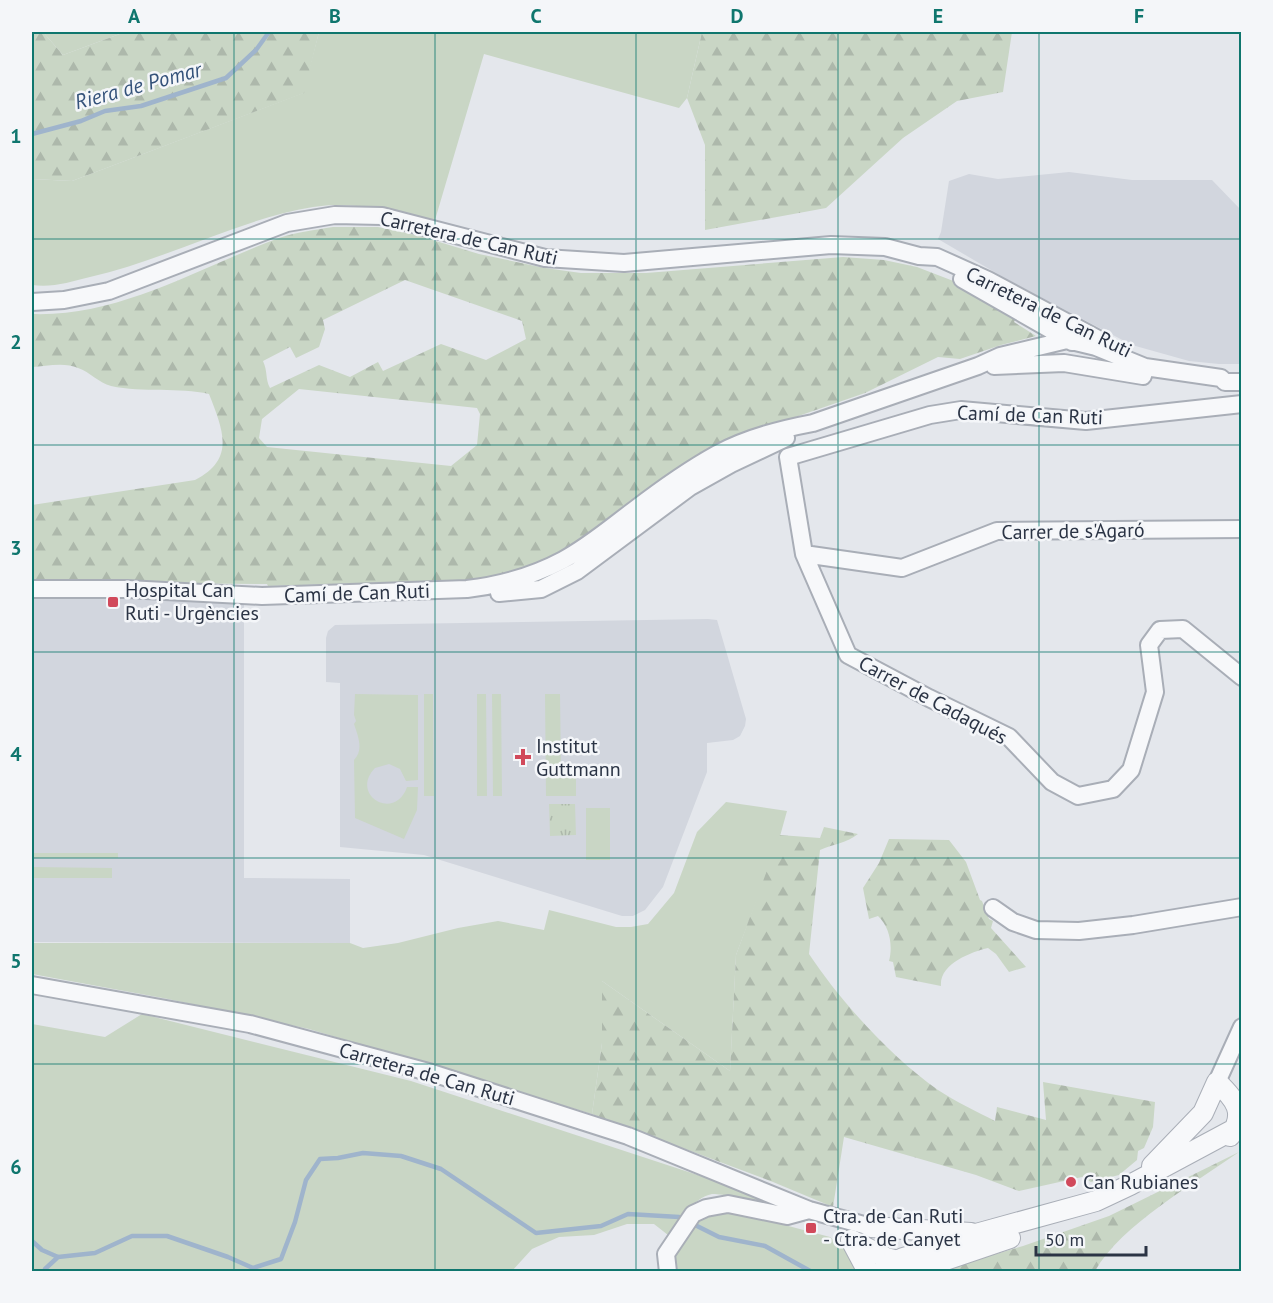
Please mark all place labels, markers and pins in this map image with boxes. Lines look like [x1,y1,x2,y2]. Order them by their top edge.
place label: Hospital Can Ruti - Urgències [125,577,259,626]
marker: Hospital Can Ruti - Urgències [106,595,120,609]
place label: Institut Guttmann [536,733,621,782]
marker: Institut Guttmann [514,748,532,766]
place label: Can Rubianes [1083,1169,1198,1195]
marker: Can Rubianes [1064,1175,1078,1189]
place label: Ctra. de Can Ruti - Ctra. de Canyet [823,1203,963,1252]
marker: Ctra. de Can Ruti - Ctra. de Canyet [804,1221,818,1235]

